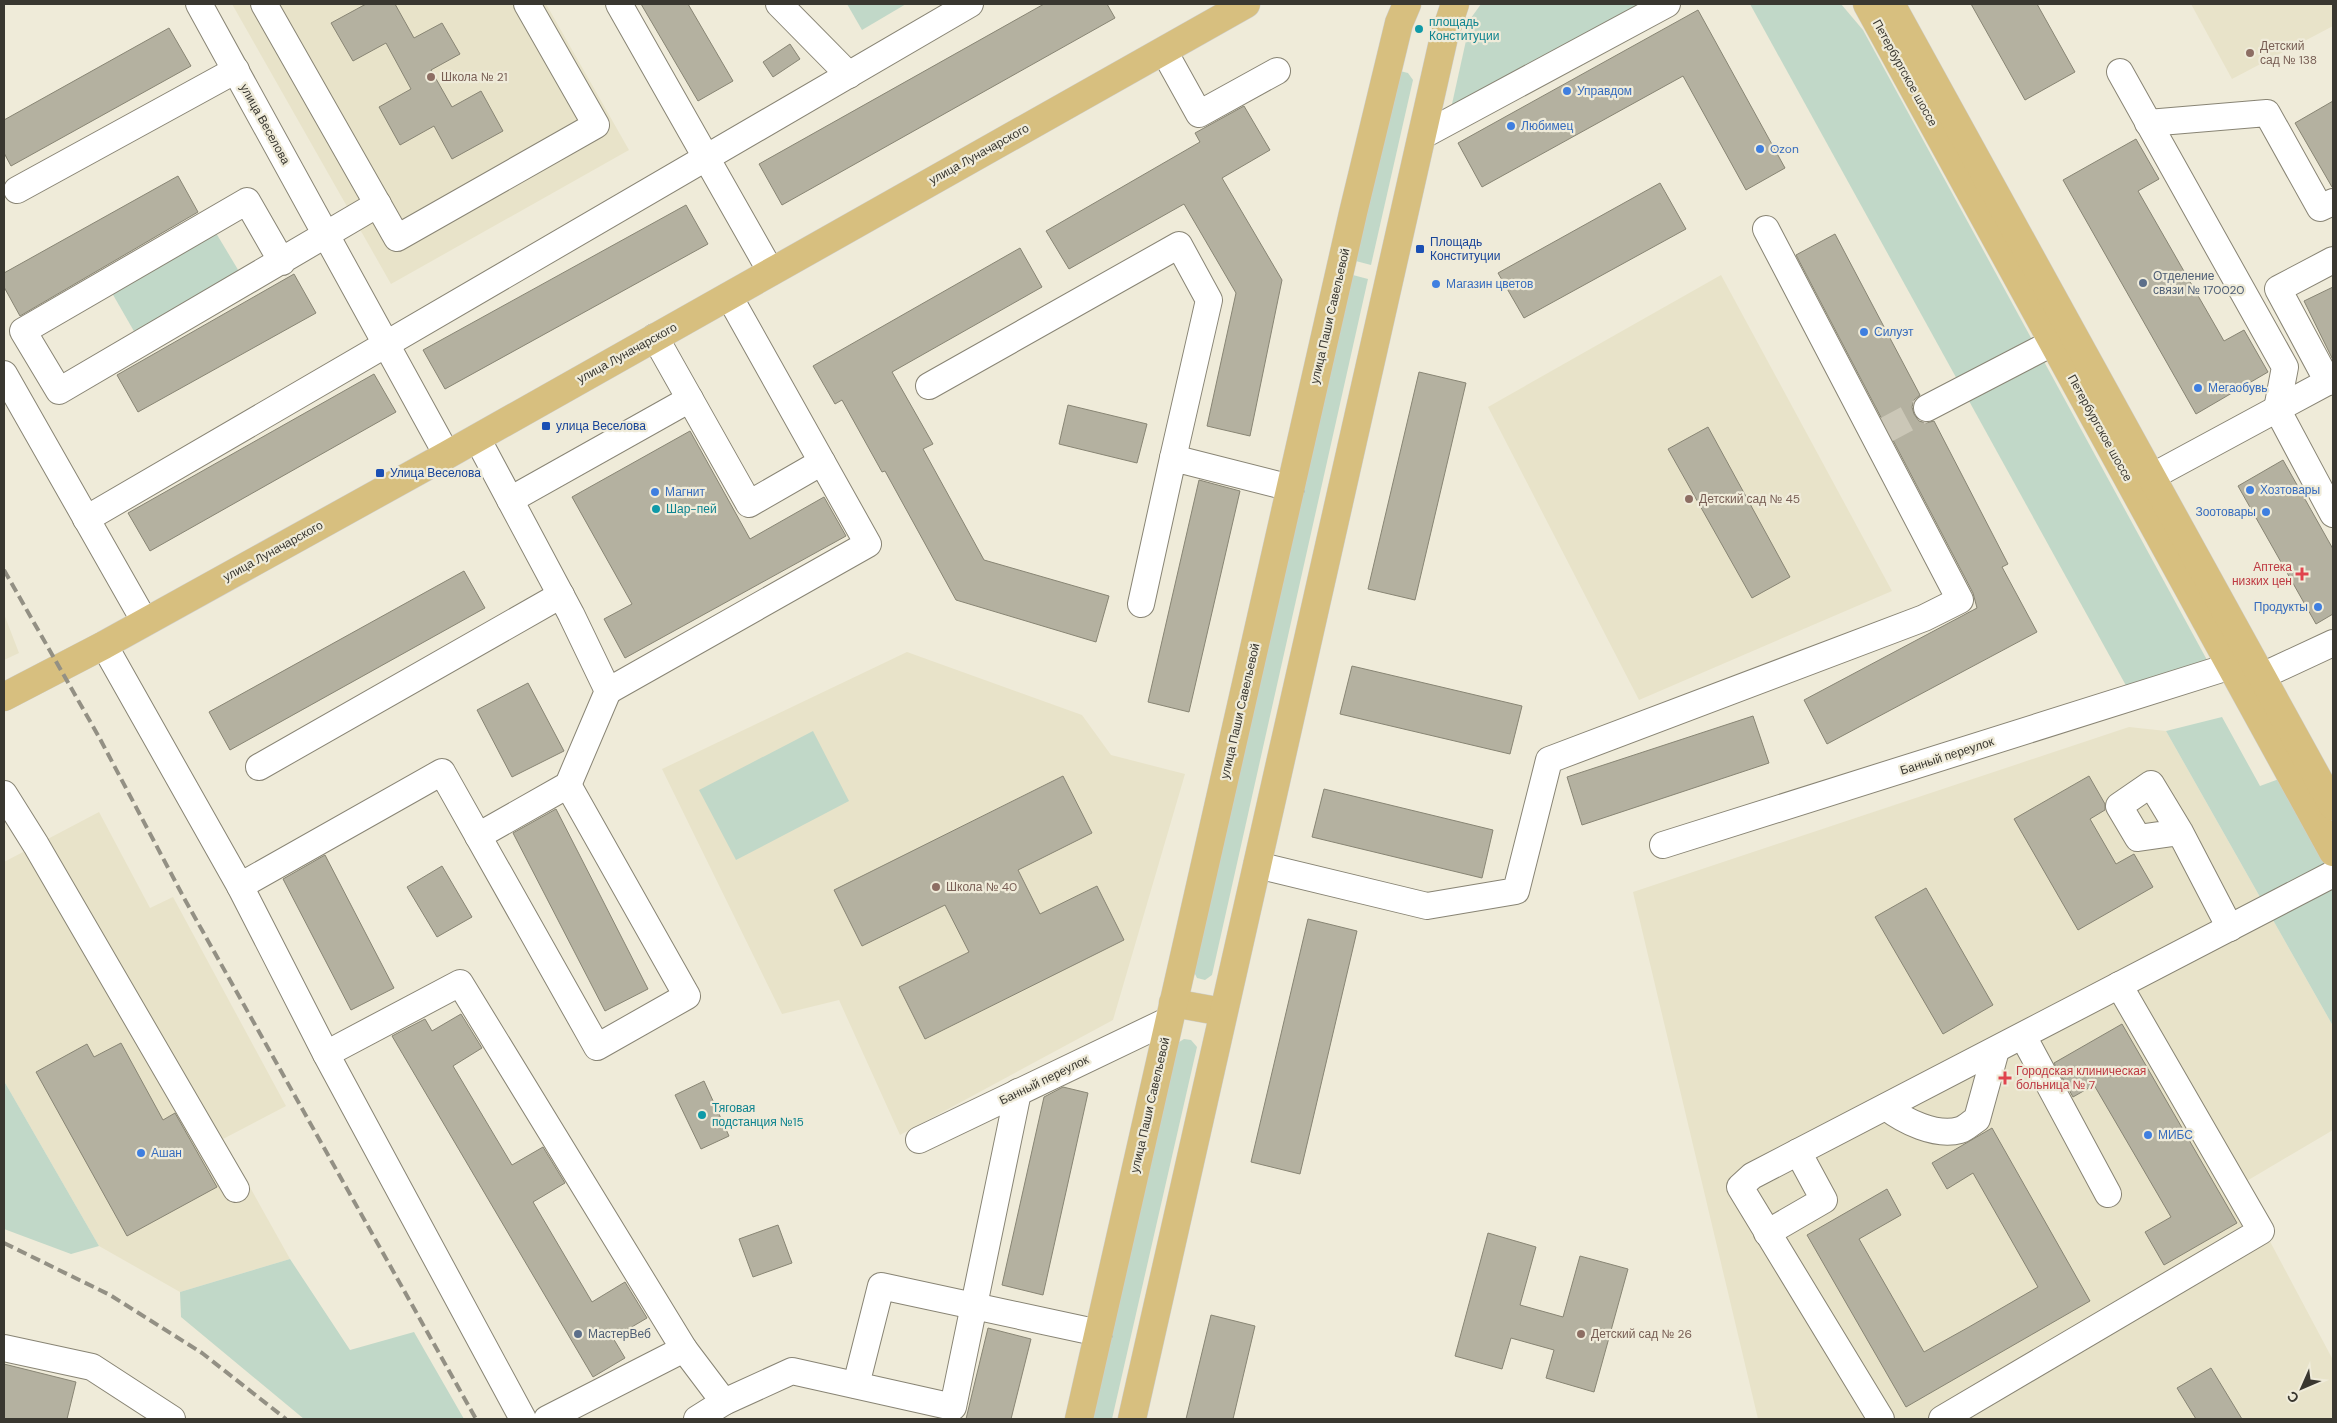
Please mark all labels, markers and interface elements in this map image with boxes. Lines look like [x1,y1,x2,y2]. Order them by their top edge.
place label: площадь Конституции [1429,14,1499,44]
street label: Петербургское шоссе [1869,17,1941,130]
marker: площадь Конституции [1413,23,1425,35]
place label: Детский сад № 138 [2260,38,2317,68]
marker: Детский сад № 138 [2244,47,2256,59]
place label: Школа № 21 [441,69,507,85]
marker: Школа № 21 [425,71,437,83]
street label: улица Веселова [236,81,294,167]
place label: Управдом [1577,83,1632,99]
marker: Управдом [1561,85,1573,97]
place label: Любимец [1521,118,1573,134]
street label: улица Луначарского [926,120,1032,188]
marker: Любимец [1505,120,1517,132]
place label: Ozon [1770,141,1799,157]
marker: Ozon [1754,143,1766,155]
place label: Площадь Конституции [1430,234,1500,264]
marker: Площадь Конституции [1414,243,1426,255]
street label: улица Паши Савельевой [1307,247,1353,385]
place label: Отделение связи № 170020 [2153,268,2244,298]
place label: Магазин цветов [1446,276,1533,292]
marker: Отделение связи № 170020 [2137,277,2149,289]
marker: Магазин цветов [1430,278,1442,290]
street label: улица Луначарского [574,319,680,387]
place label: Силуэт [1874,324,1914,340]
marker: Силуэт [1858,326,1870,338]
street label: Петербургское шоссе [2064,372,2136,485]
place label: Мегаобувь [2208,380,2268,396]
marker: Мегаобувь [2192,382,2204,394]
place label: улица Веселова [556,418,646,434]
marker: улица Веселова [540,420,552,432]
place label: Улица Веселова [390,465,481,481]
marker: Улица Веселова [374,467,386,479]
place label: Хозтовары [2260,482,2320,498]
place label: Магнит [665,484,706,500]
marker: Хозтовары [2244,484,2256,496]
marker: Магнит [649,486,661,498]
place label: Детский сад № 45 [1699,491,1800,507]
marker: Детский сад № 45 [1683,493,1695,505]
place label: Шар-пей [666,501,717,517]
marker: Шар-пей [650,503,662,515]
place label: Зоотовары [2195,504,2256,520]
marker: Зоотовары [2260,506,2272,518]
street label: улица Луначарского [220,517,326,585]
place label: Аптека низких цен [2232,559,2292,589]
marker: Аптека низких цен [2296,568,2308,580]
place label: Продукты [2254,599,2308,615]
marker: Продукты [2312,601,2324,613]
street label: улица Паши Савельевой [1217,642,1263,780]
street label: Банный переулок [1898,733,1997,779]
place label: Школа № 40 [946,879,1017,895]
marker: Школа № 40 [930,881,942,893]
street label: улица Паши Савельевой [1127,1036,1173,1174]
street label: Банный переулок [997,1051,1092,1109]
place label: Городская клиническая больница № 7 [2016,1063,2146,1093]
marker: Городская клиническая больница № 7 [1998,1071,2012,1085]
place label: Тяговая подстанция №15 [712,1100,804,1130]
marker: Тяговая подстанция №15 [696,1109,708,1121]
place label: МИБС [2158,1127,2193,1143]
marker: МИБС [2142,1129,2154,1141]
place label: Ашан [151,1145,182,1161]
marker: Ашан [135,1147,147,1159]
place label: МастерВеб [588,1326,651,1342]
place label: Детский сад № 26 [1591,1326,1692,1342]
marker: МастерВеб [572,1328,584,1340]
marker: Детский сад № 26 [1575,1328,1587,1340]
north arrow [2277,1363,2327,1413]
text: С [2283,1387,2303,1407]

